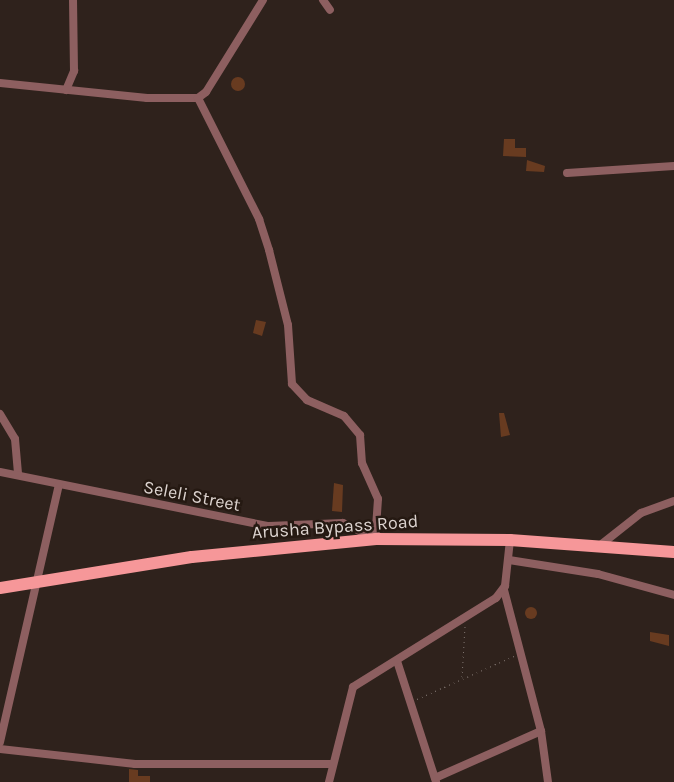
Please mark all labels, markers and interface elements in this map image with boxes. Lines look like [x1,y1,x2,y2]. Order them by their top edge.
street label: Seleli Street [142,476,242,516]
street label: Arusha Bypass Road [251,510,419,544]

